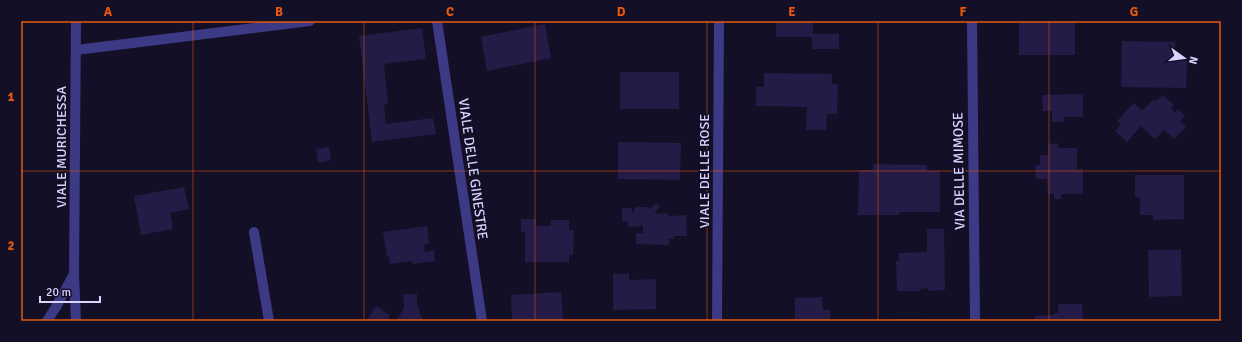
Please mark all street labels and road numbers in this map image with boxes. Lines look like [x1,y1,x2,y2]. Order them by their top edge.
street label: VIALE MURICHESSA [53,86,70,208]
street label: VIALE DELLE GINESTRE [455,97,491,241]
street label: VIA DELLE MIMOSE [949,112,969,230]
street label: VIALE DELLE ROSE [696,114,713,228]

